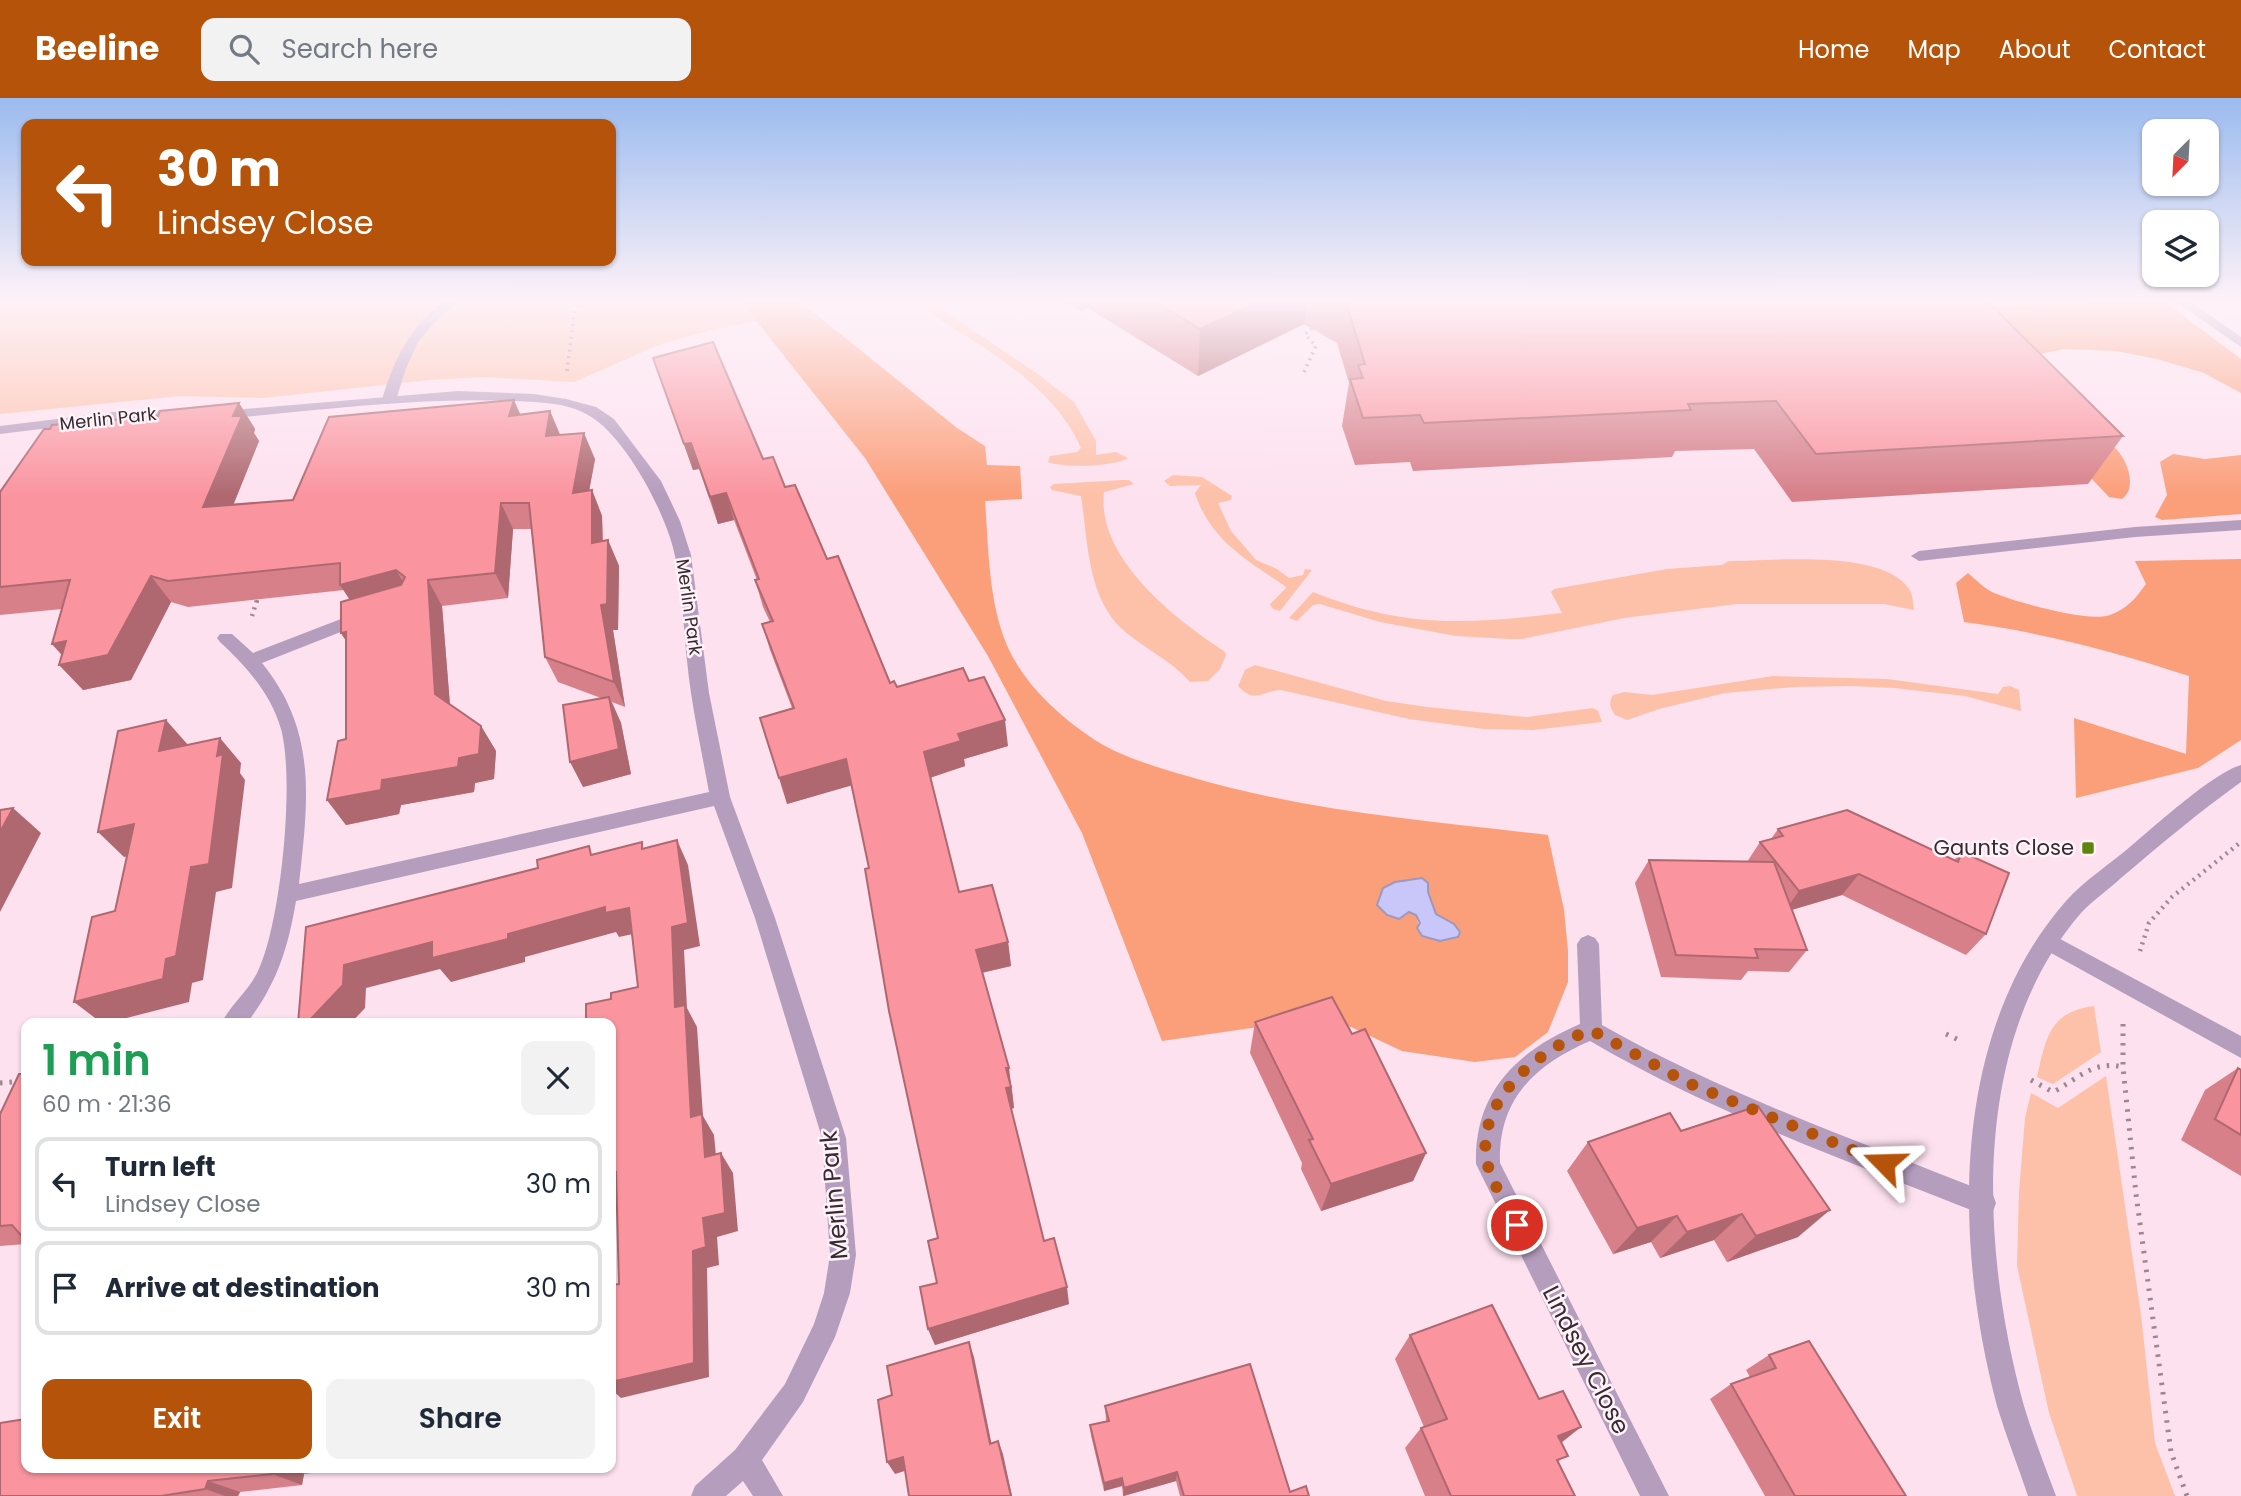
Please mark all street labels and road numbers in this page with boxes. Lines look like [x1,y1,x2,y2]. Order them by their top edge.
street label: Merlin Park [58,401,158,436]
street label: Merlin Park [670,557,709,657]
street label: Merlin Park [811,1128,856,1261]
street label: Lindsey Close [1535,1280,1638,1440]

